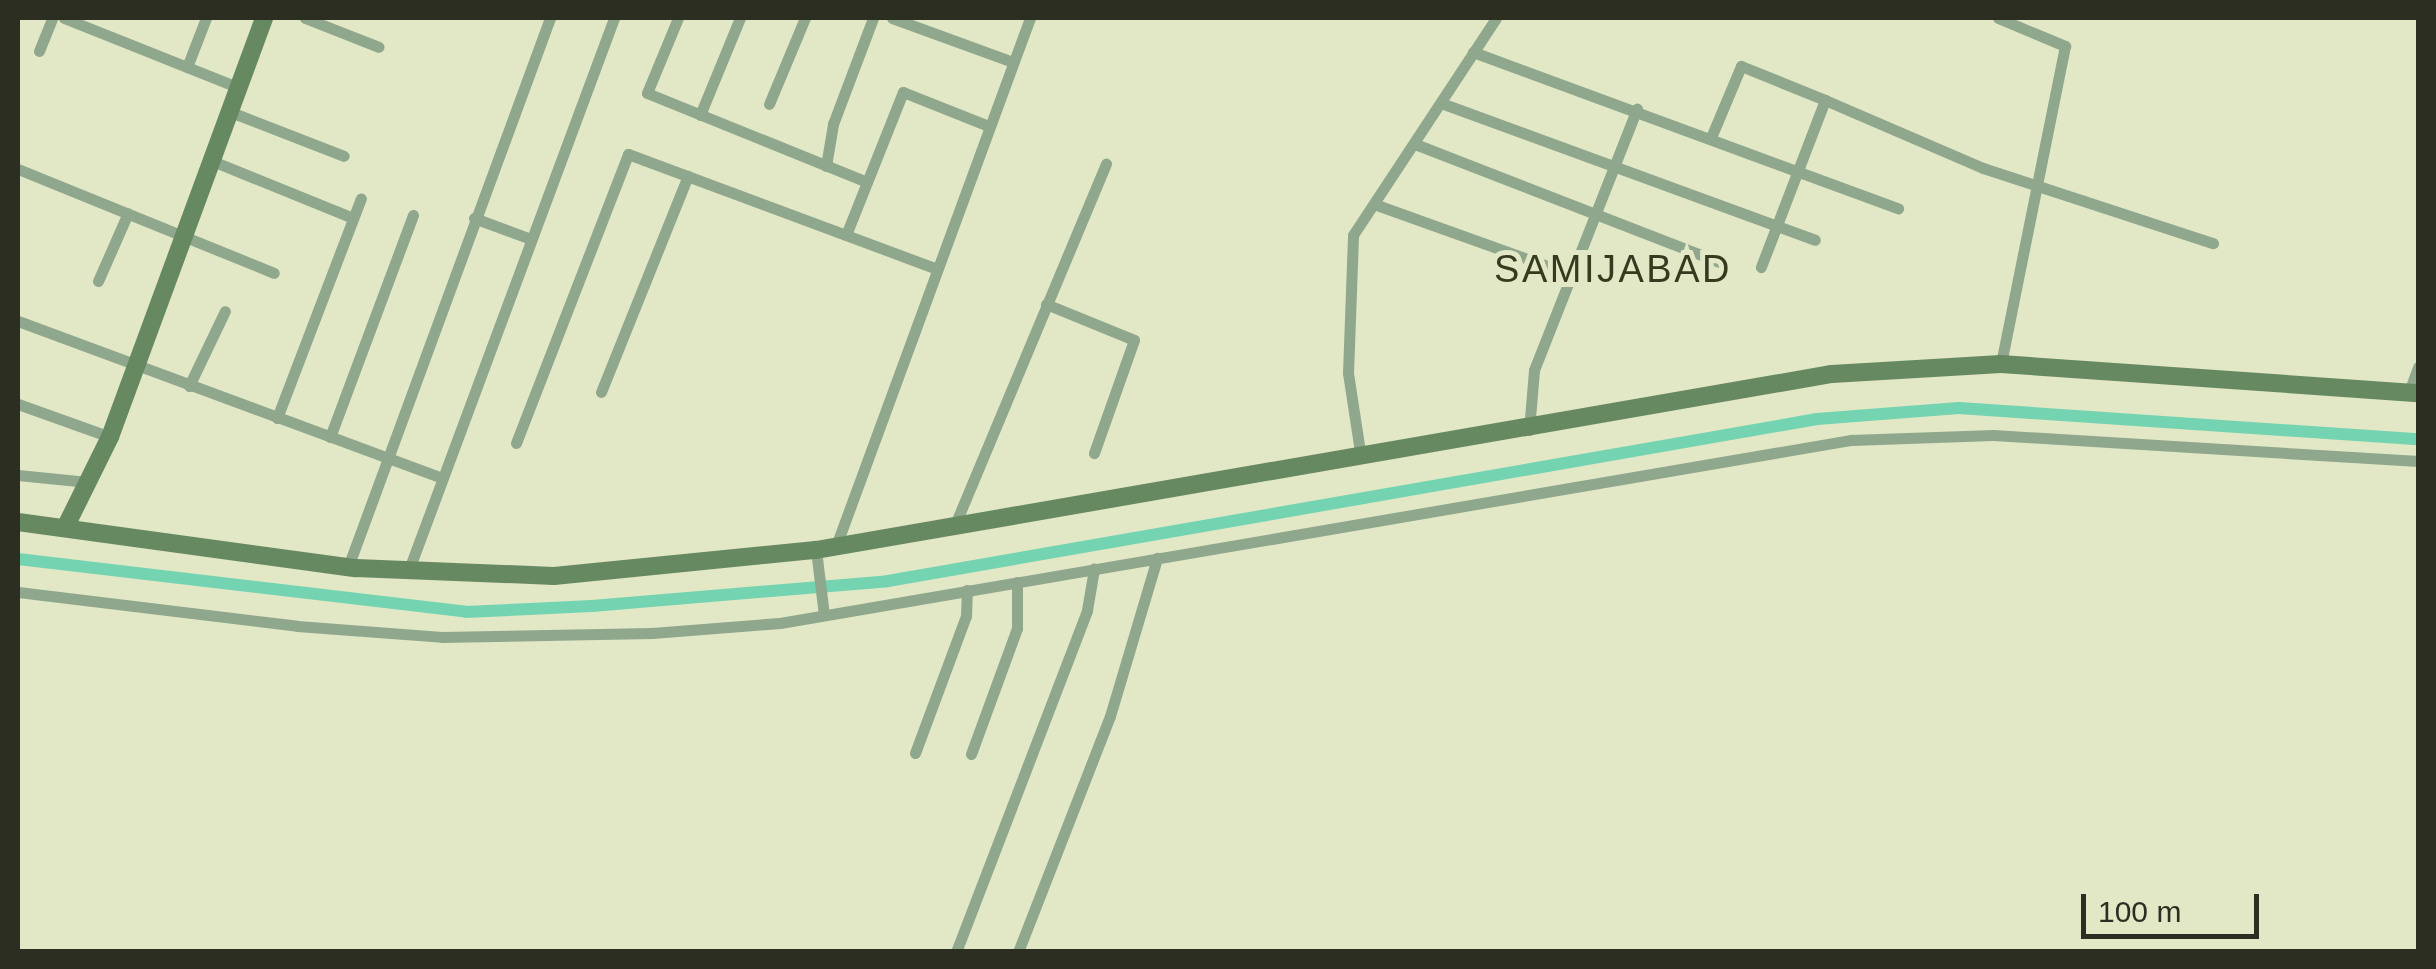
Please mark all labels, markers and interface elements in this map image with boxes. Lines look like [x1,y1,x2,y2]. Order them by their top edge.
district label: SAMIJABAD [1494,247,1732,293]
scale bar [2086,874,2264,936]
text: 100 m [2098,895,2181,928]

